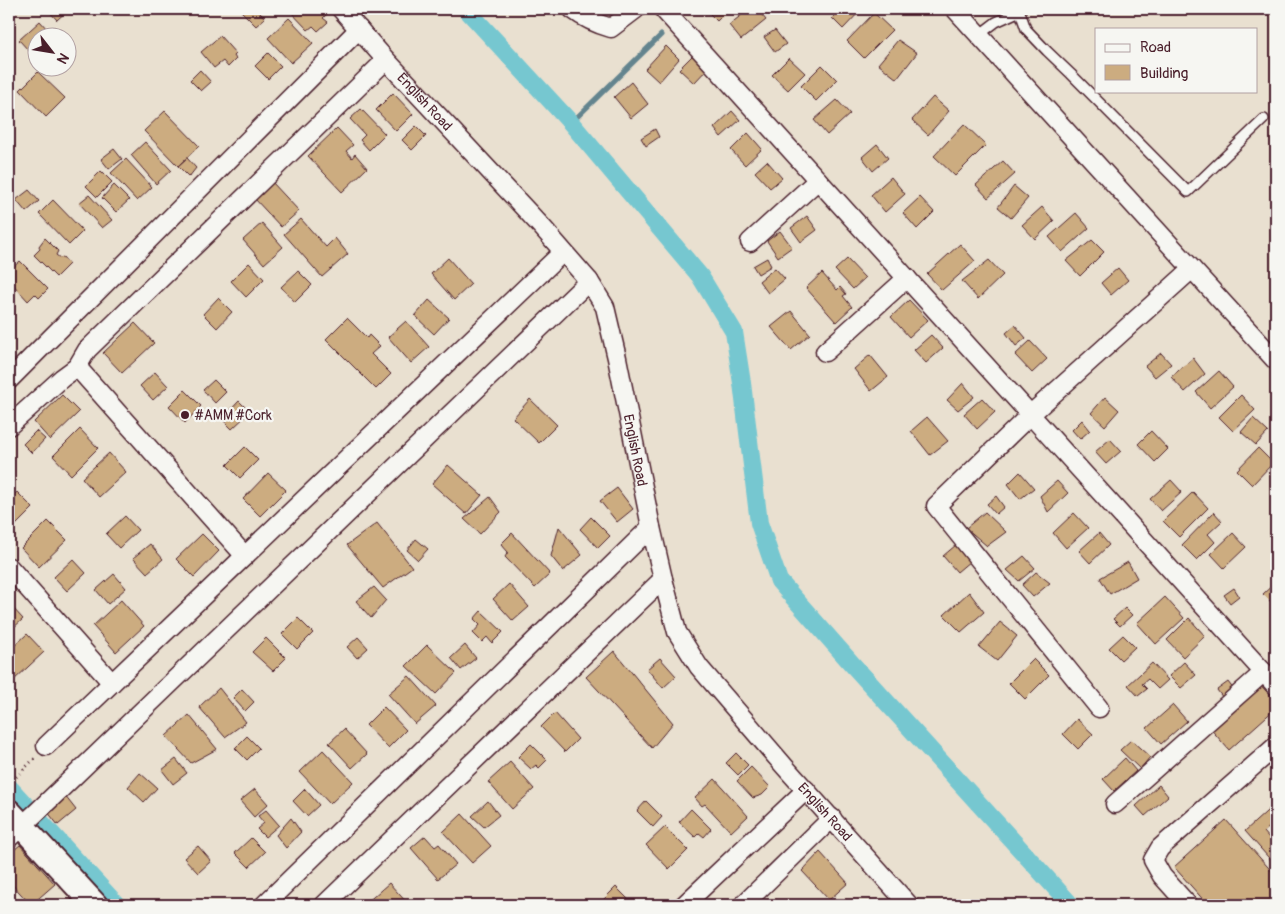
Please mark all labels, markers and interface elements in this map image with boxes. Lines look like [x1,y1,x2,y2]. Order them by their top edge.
north arrow [28,28,78,78]
legend [1095,28,1258,92]
text: Road [1140,38,1171,57]
text: N [53,50,72,67]
text: Building [1140,64,1188,83]
street label: English Road [394,69,456,134]
place label: #AMM #Cork [194,407,272,424]
marker: #AMM #Cork [179,409,191,421]
street label: English Road [620,413,651,488]
street label: English Road [794,779,856,845]

